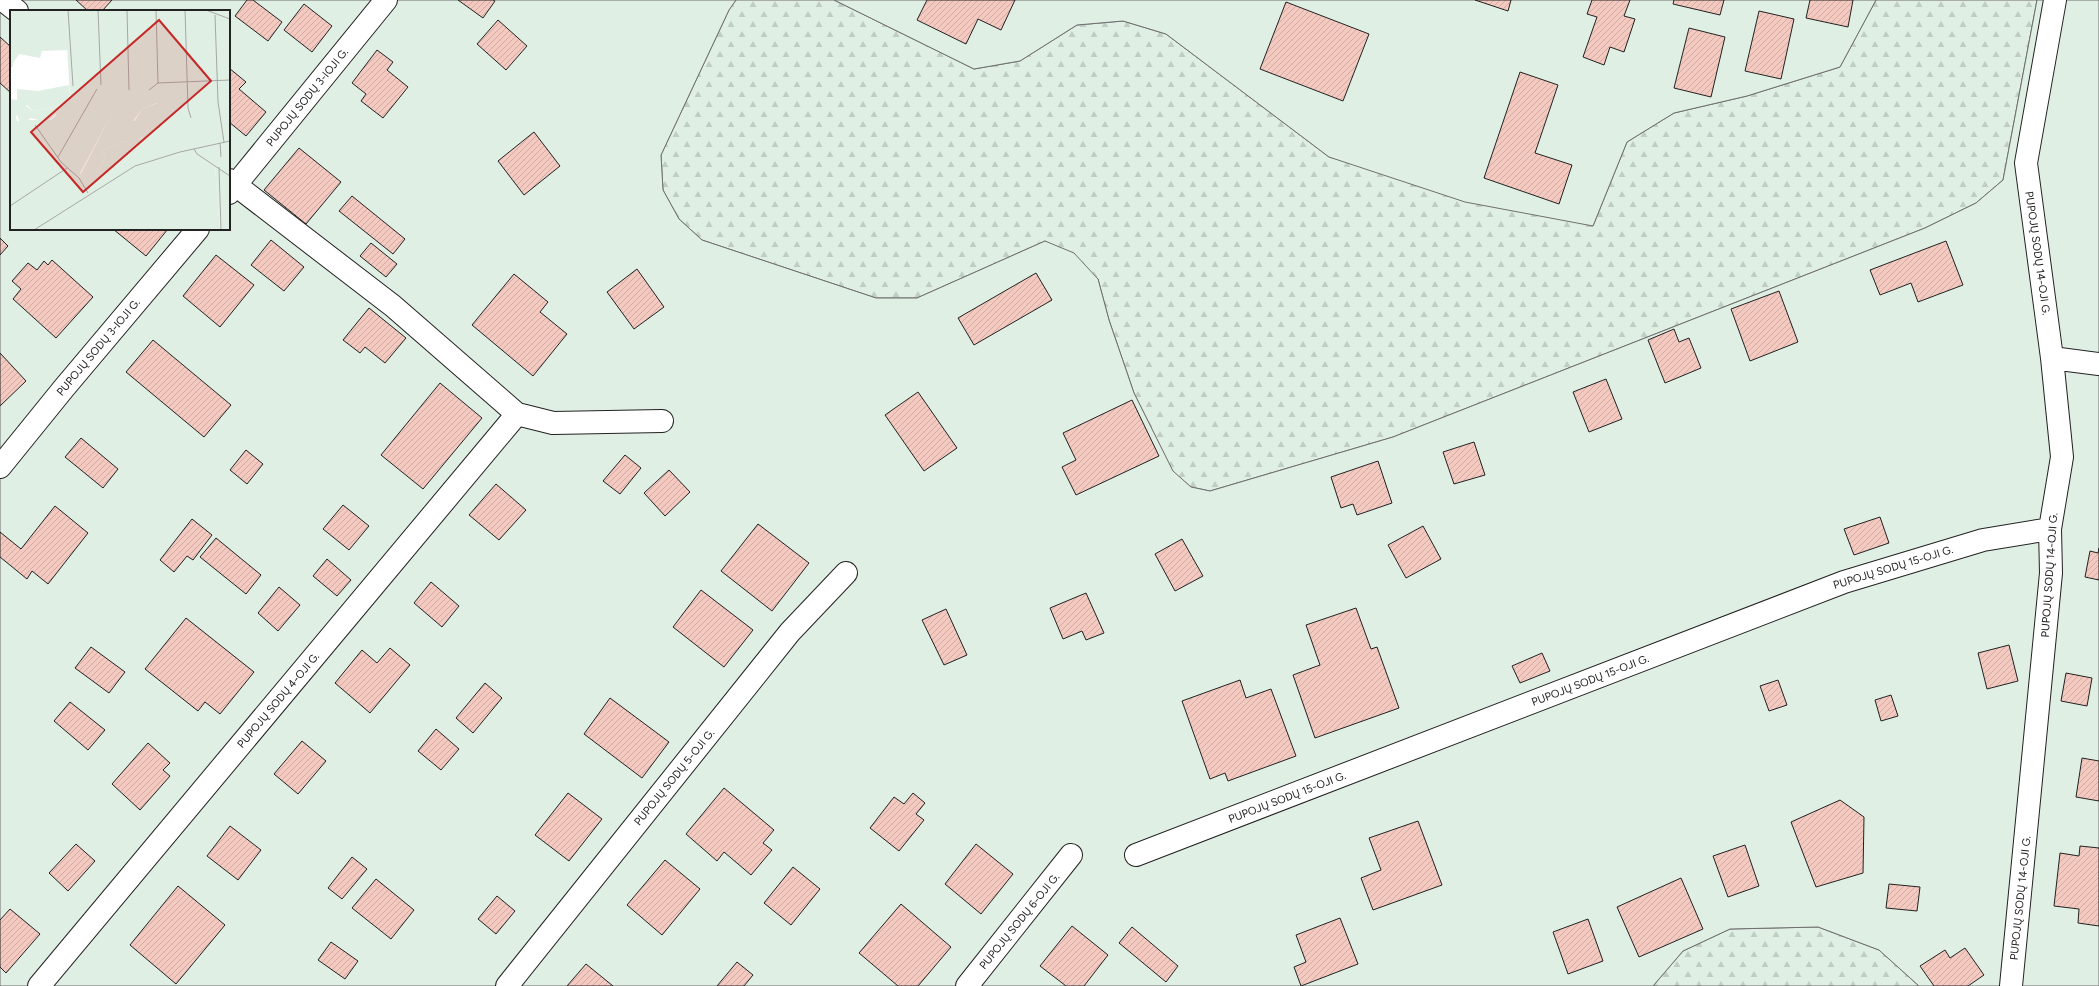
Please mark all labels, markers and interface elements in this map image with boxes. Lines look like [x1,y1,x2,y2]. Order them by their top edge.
inset map [10,10,230,230]
street label: PUPOJŲ SODŲ 3-IOJI G. [264,46,351,149]
street label: PUPOJŲ SODŲ 14-OJI G. [2022,190,2053,316]
street label: PUPOJŲ SODŲ 3-IOJI G. [54,296,143,398]
street label: PUPOJŲ SODŲ 14-OJI G. [2039,512,2060,638]
street label: PUPOJŲ SODŲ 15-OJI G. [1832,543,1955,592]
street label: PUPOJŲ SODŲ 4-OJI G. [235,650,322,751]
street label: PUPOJŲ SODŲ 15-OJI G. [1530,652,1651,709]
street label: PUPOJŲ SODŲ 5-OJI G. [632,727,717,828]
street label: PUPOJŲ SODŲ 15-OJI G. [1227,769,1348,826]
street label: PUPOJŲ SODŲ 14-OJI G. [2007,835,2033,961]
street label: PUPOJŲ SODŲ 6-OJI G. [977,871,1062,972]

